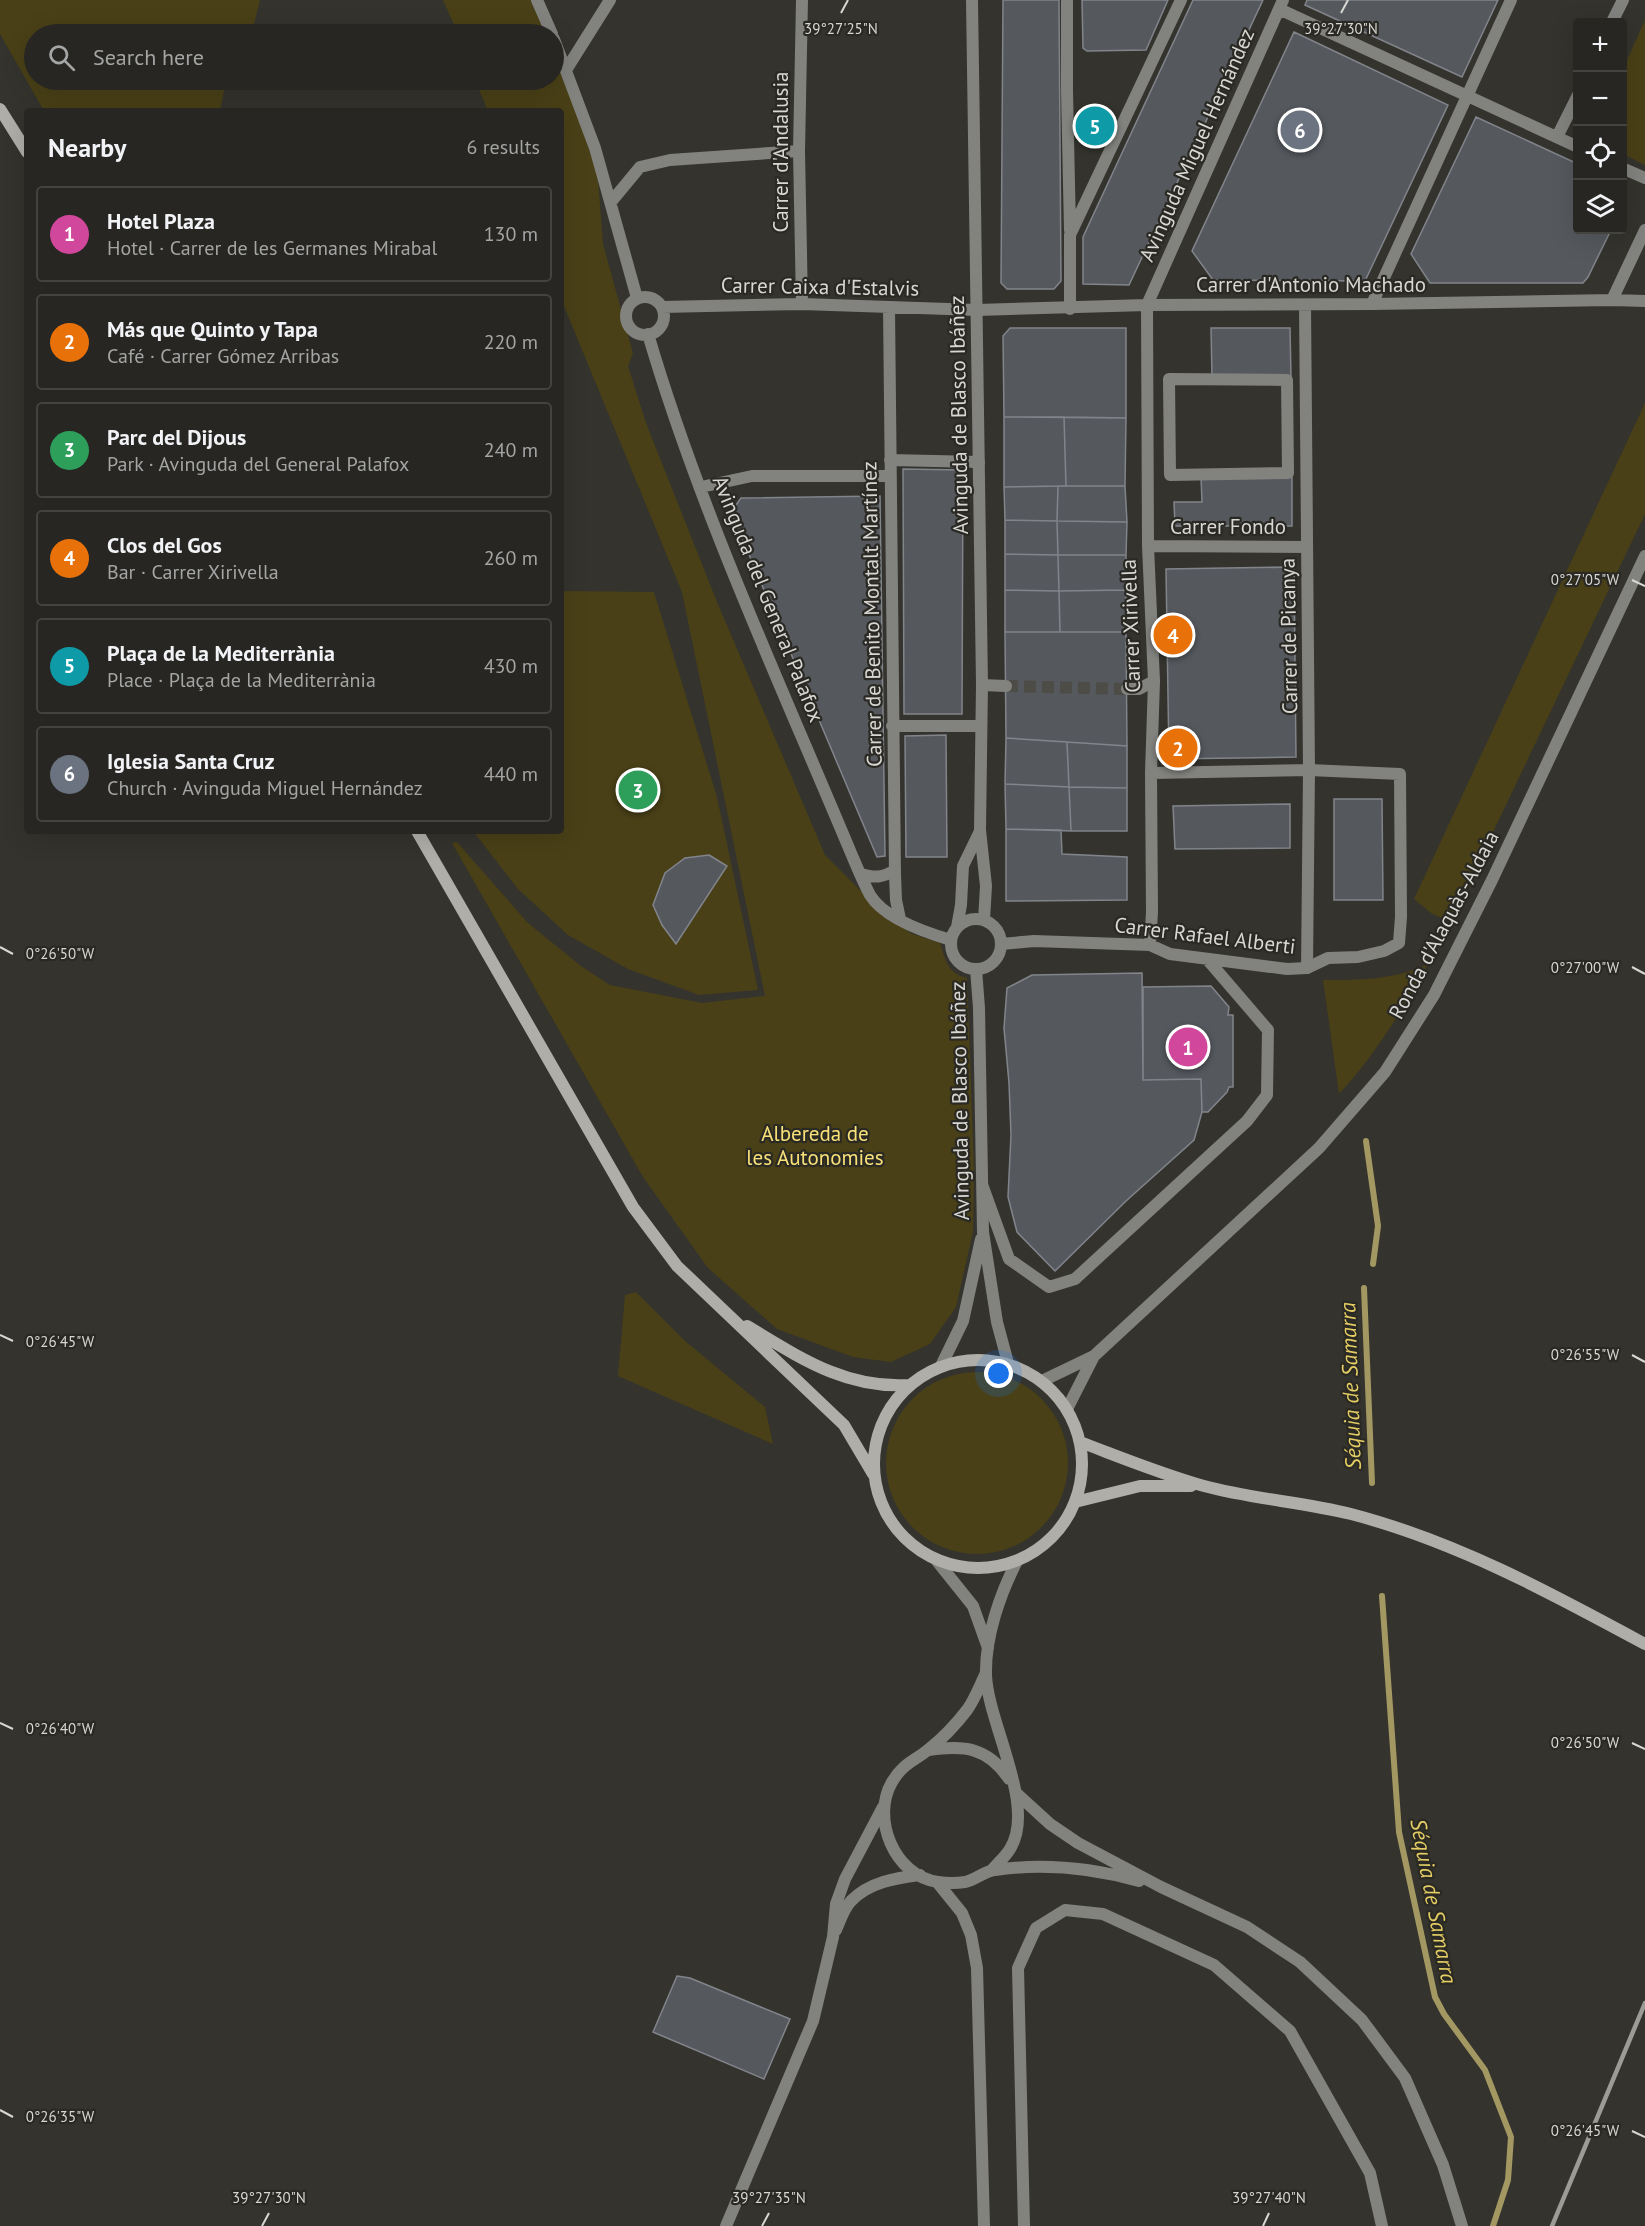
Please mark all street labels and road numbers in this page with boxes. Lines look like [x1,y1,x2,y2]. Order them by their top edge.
street label: Avinguda Miguel Hernández [1133,24,1260,266]
street label: Carrer d'Andalusia [767,72,794,232]
street label: Carrer Caixa d'Estalvis [721,271,919,302]
street label: Carrer d'Antonio Machado [1196,271,1426,298]
street label: Avinguda de Blasco Ibáñez [943,295,974,535]
street label: Carrer de Benito Montalt Martínez [855,461,888,767]
street label: Avinguda del General Palafox [707,472,830,726]
street label: Carrer Fondo [1170,513,1286,540]
street label: Carrer de Picanya [1274,558,1303,714]
street label: Carrer Xirivella [1115,559,1146,693]
street label: Ronda d'Alaquàs-Aldaia [1383,826,1505,1024]
street label: Carrer Rafael Alberti [1113,911,1297,960]
street label: Avinguda de Blasco Ibáñez [944,981,975,1221]

